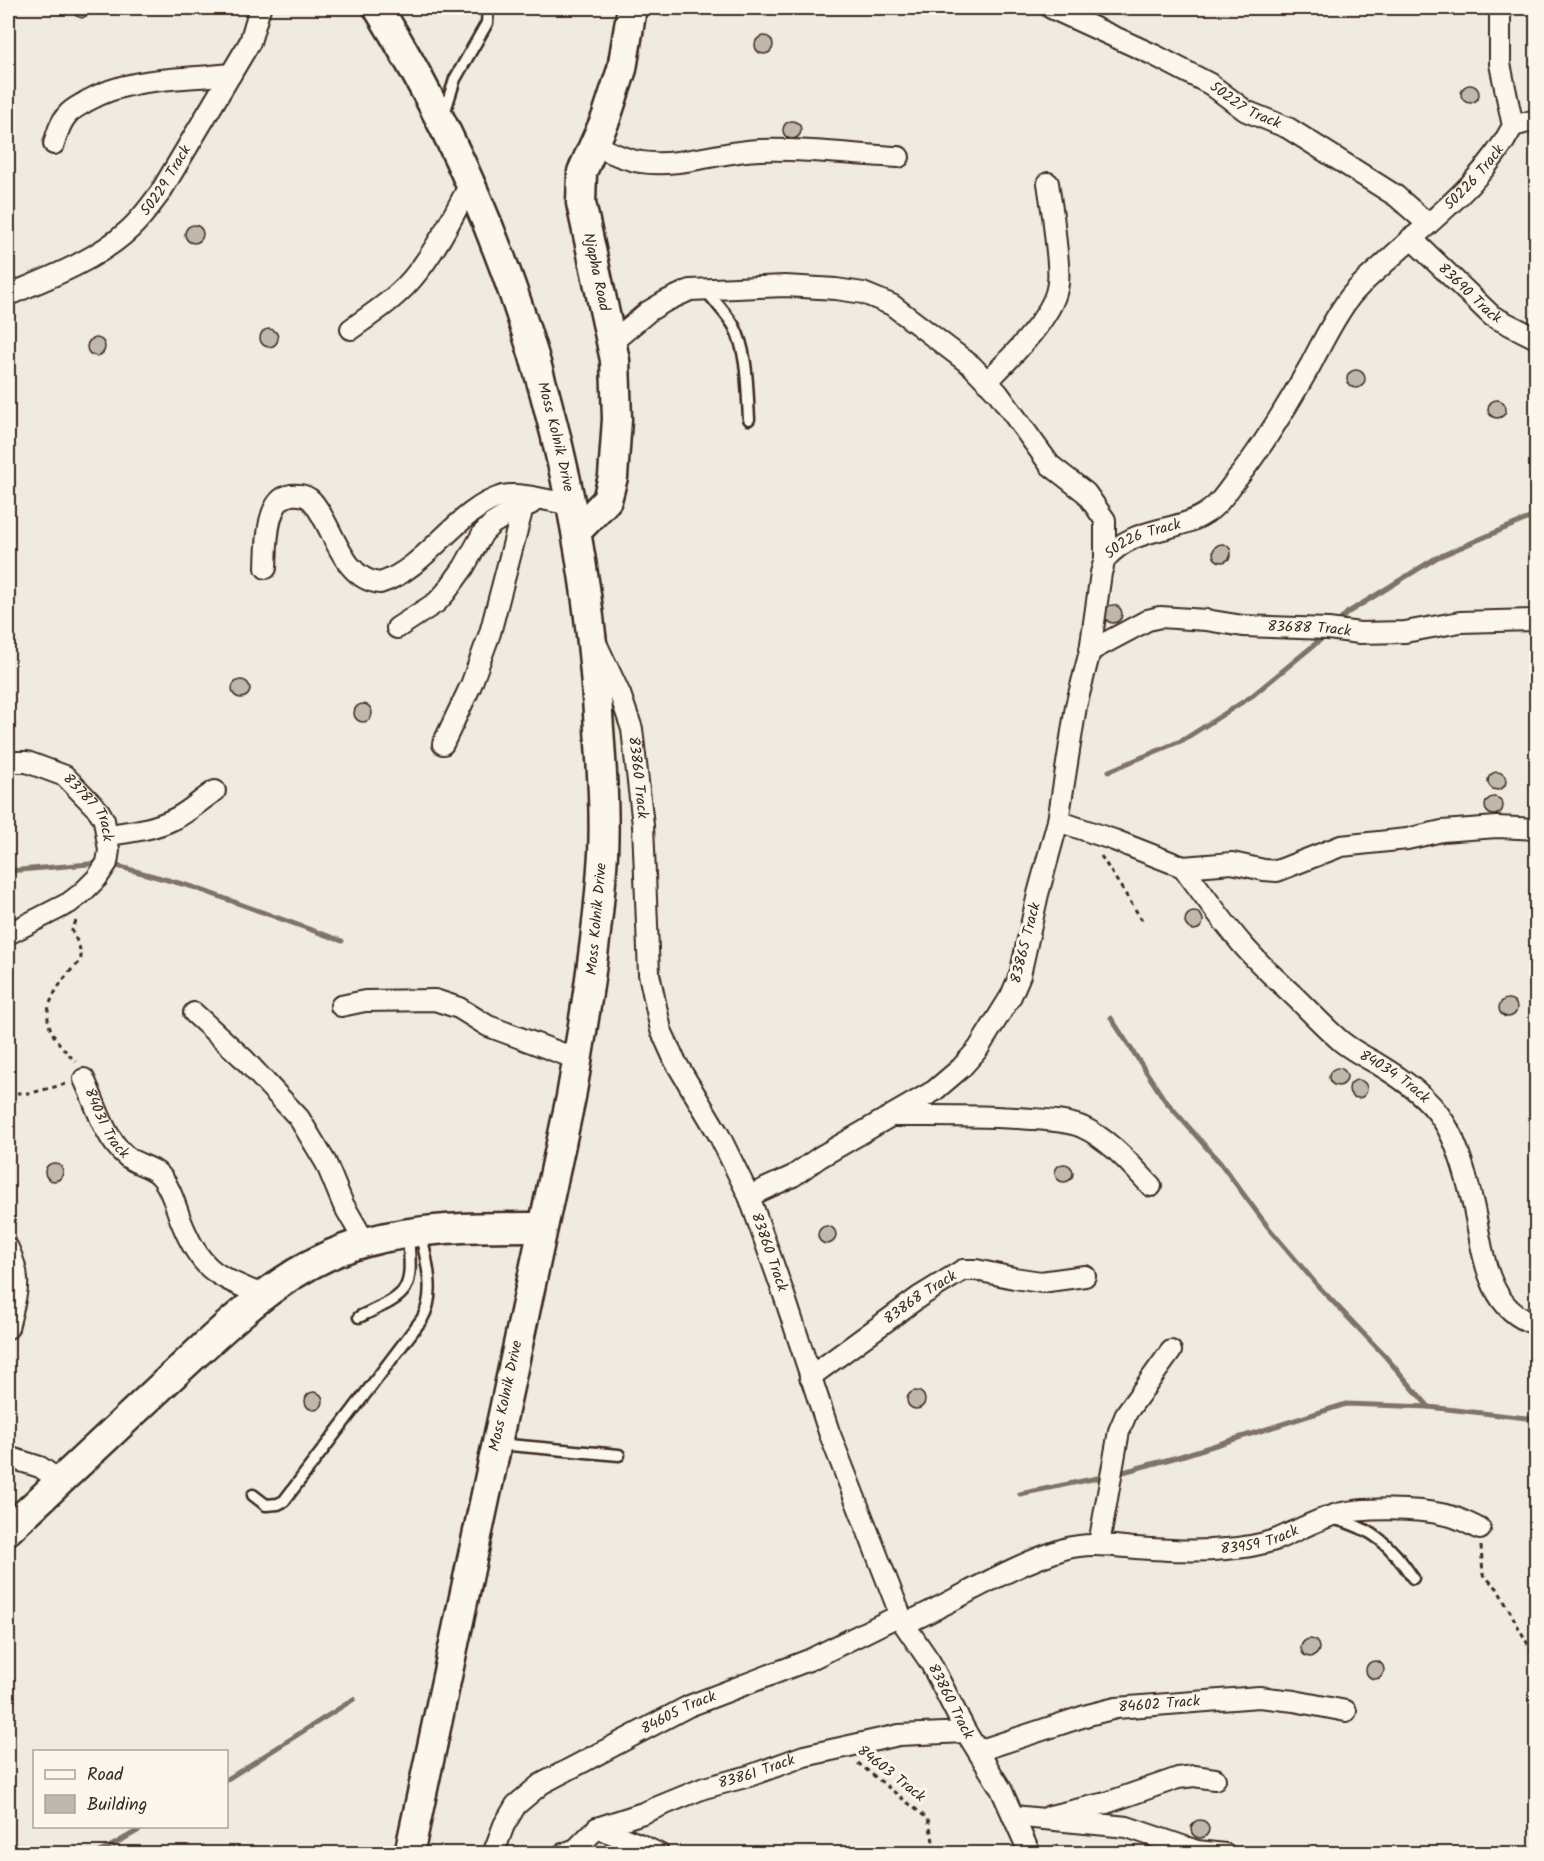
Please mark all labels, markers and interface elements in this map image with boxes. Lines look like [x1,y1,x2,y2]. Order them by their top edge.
street label: 50227 Track [1204,76,1285,136]
street label: 50226 Track [1439,139,1511,216]
street label: 50229 Track [135,140,198,222]
street label: Njapha Road [576,231,616,314]
street label: 83690 Track [1432,258,1506,331]
street label: Moss Kolnik Drive [530,379,580,494]
street label: 50226 Track [1099,513,1185,565]
street label: 83688 Track [1267,615,1353,644]
street label: 83860 Track [621,735,654,821]
street label: 83787 Track [57,768,120,844]
street label: Moss Kolnik Drive [580,862,614,976]
street label: 83865 Track [1004,899,1048,986]
street label: 84034 Track [1355,1044,1436,1110]
street label: 84031 Track [77,1084,135,1166]
street label: 83860 Track [744,1210,794,1296]
street label: 83868 Track [879,1264,962,1331]
street label: Moss Kolnik Drive [483,1338,530,1454]
street label: 83959 Track [1219,1519,1304,1561]
street label: 83860 Track [921,1659,980,1745]
street label: 84605 Track [637,1684,721,1741]
street label: 84602 Track [1118,1690,1202,1720]
street label: 84603 Track [852,1739,931,1809]
street label: 83861 Track [716,1748,799,1796]
legend [33,1750,228,1828]
text: Road [87,1761,124,1790]
text: Building [87,1791,147,1820]

